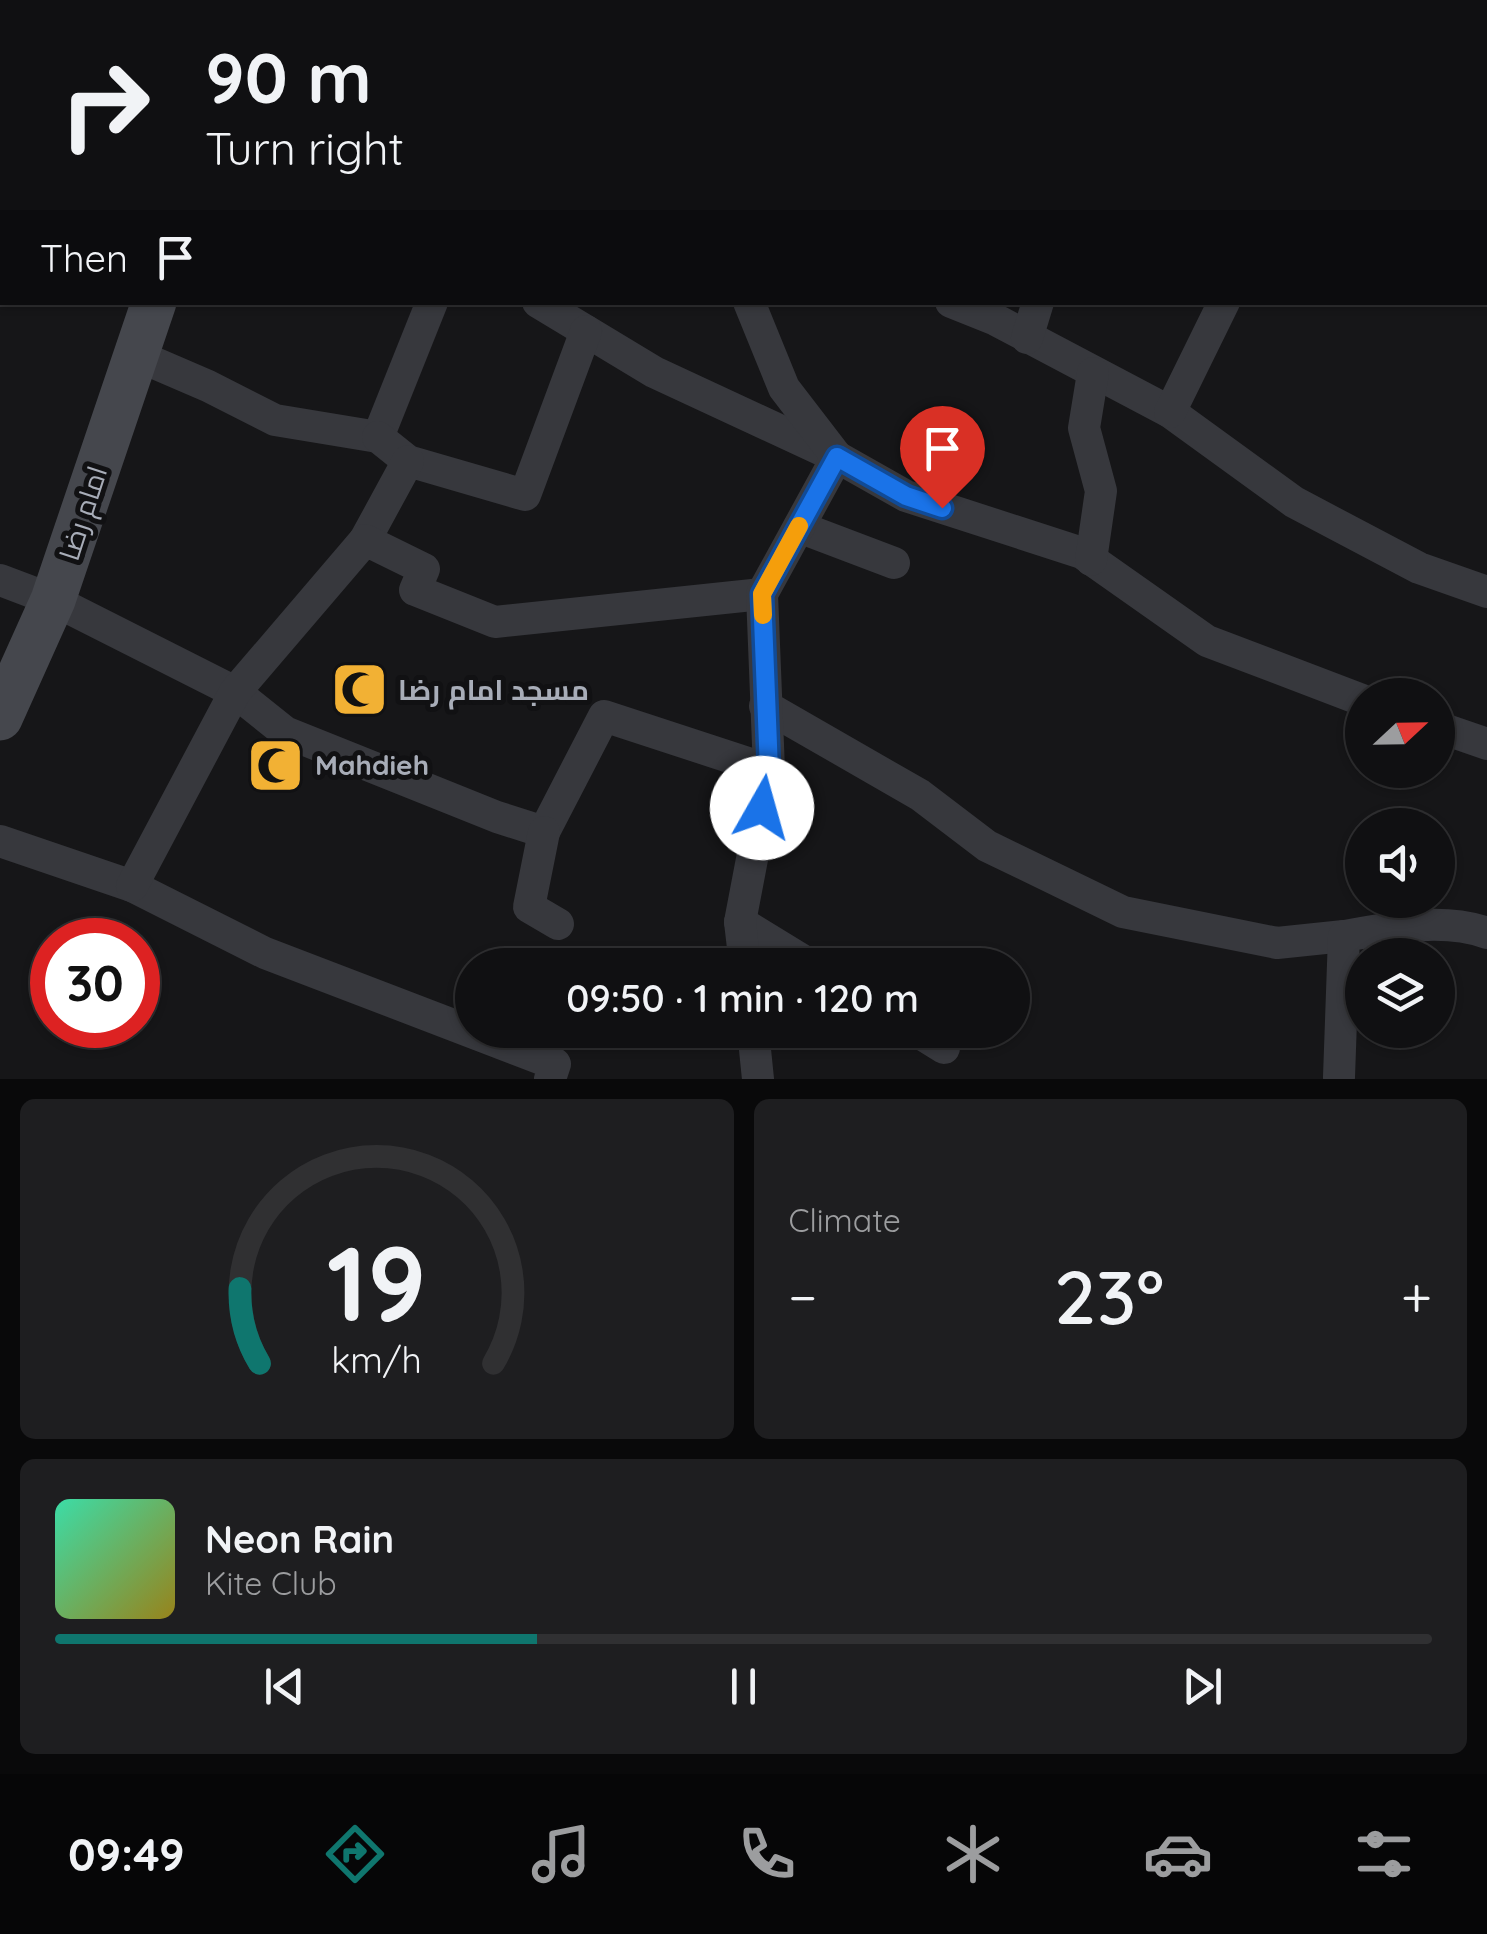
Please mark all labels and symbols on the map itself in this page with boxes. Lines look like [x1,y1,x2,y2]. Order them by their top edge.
pin [900,406,985,509]
street label: امام رضا [51,461,117,566]
mosque icon: مسجد امام رضا [329,660,389,720]
place label: مسجد امام رضا [398,672,589,710]
north arrow [1345,678,1455,788]
mosque icon: Mahdieh [246,735,306,795]
place label: Mahdieh [315,747,429,782]
position arrow [710,756,814,860]
speed limit sign: 30 [30,918,160,1048]

